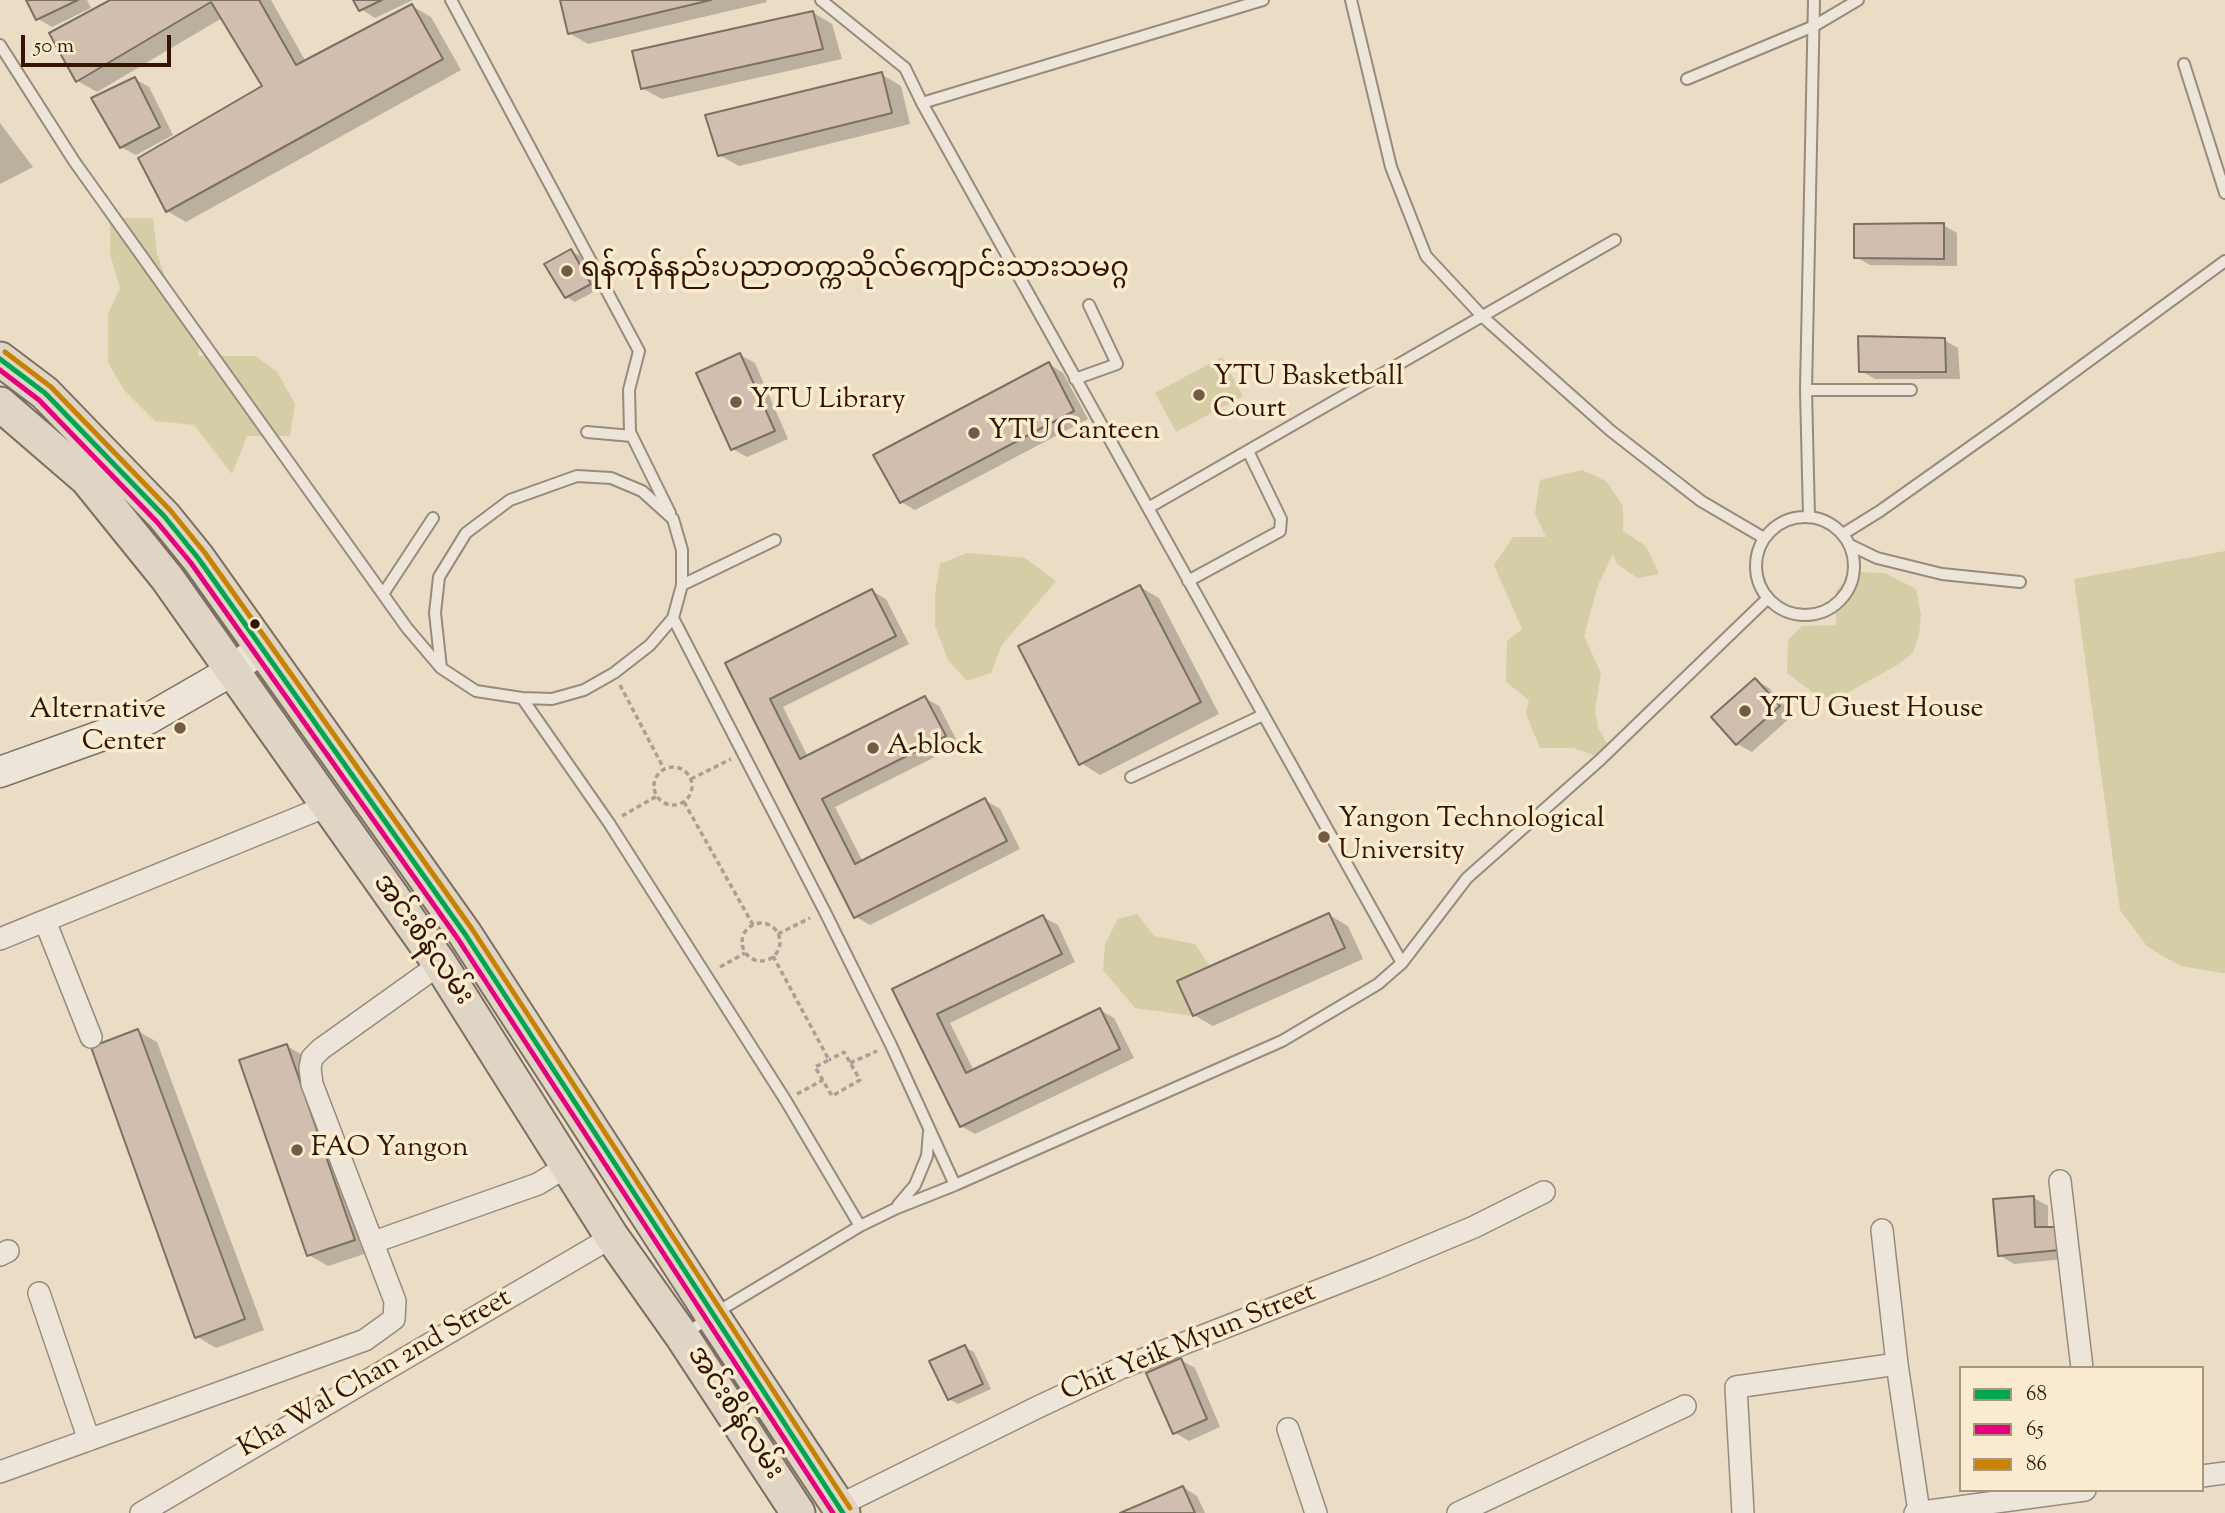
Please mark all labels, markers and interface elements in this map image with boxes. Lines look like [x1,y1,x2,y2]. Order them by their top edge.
scale bar [24,21,175,65]
text: 50 m [34,32,74,62]
place label: ရန်ကုန်နည်းပညာတက္ကသိုလ်ကျောင်းသားသမဂ္ဂ [581,254,1129,288]
marker: ရန်ကုန်နည်းပညာတက္ကသိုလ်ကျောင်းသားသမဂ္ဂ [559,263,575,279]
place label: YTU Basketball Court [1213,362,1404,428]
place label: YTU Library [750,385,906,419]
marker: YTU Basketball Court [1191,387,1207,403]
marker: YTU Library [728,394,744,410]
place label: YTU Canteen [988,416,1160,450]
marker: YTU Canteen [966,425,982,441]
unlabelled marker [248,617,262,631]
place label: YTU Guest House [1759,694,1984,728]
place label: Alternative Center [29,695,166,761]
marker: YTU Guest House [1737,703,1753,719]
marker: Alternative Center [172,720,188,736]
place label: A-block [887,731,983,765]
marker: A-block [865,740,881,756]
place label: Yangon Technological University [1338,804,1605,870]
marker: Yangon Technological University [1316,829,1332,845]
street label: အင်းစိန်လမ်း [363,869,479,1013]
place label: FAO Yangon [311,1133,469,1167]
marker: FAO Yangon [289,1142,305,1158]
street label: Chit Yeik Myun Street [1057,1277,1321,1411]
street label: Kha Wal Chan 2nd Street [234,1283,518,1467]
street label: အင်းစိန်လမ်း [677,1341,789,1487]
legend [1959,1366,2204,1492]
text: 68 [2026,1380,2047,1410]
text: 65 [2026,1415,2044,1445]
text: 86 [2026,1450,2047,1480]

